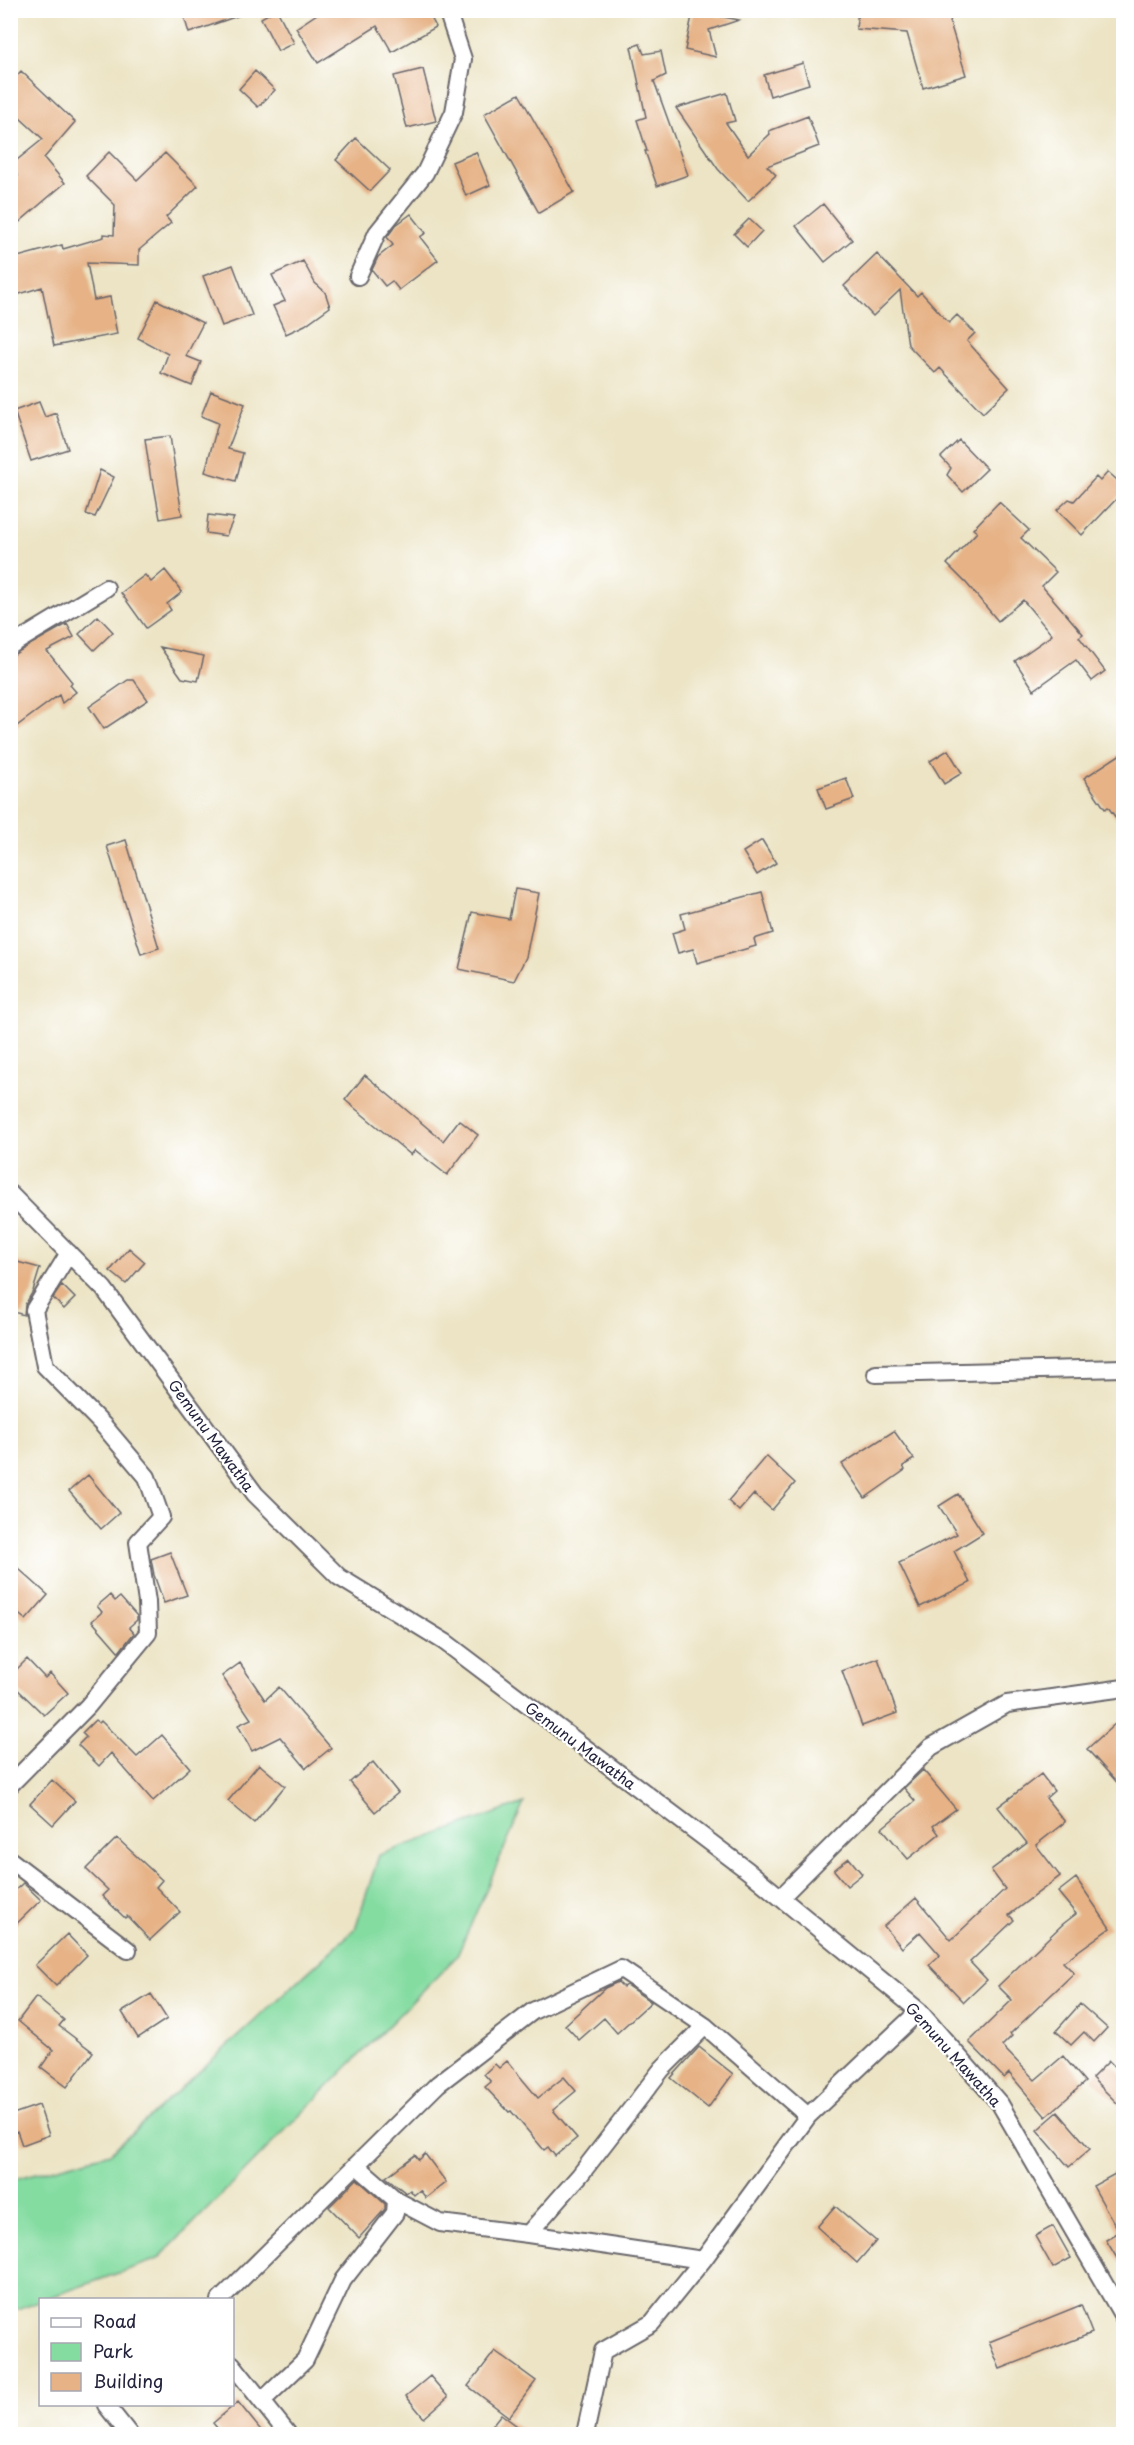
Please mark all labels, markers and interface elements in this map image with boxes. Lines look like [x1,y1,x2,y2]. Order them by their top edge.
street label: Gemunu Mawatha [163,1374,261,1496]
street label: Gemunu Mawatha [521,1696,642,1795]
street label: Gemunu Mawatha [901,1997,1008,2112]
legend [39,2298,234,2406]
text: Road [93,2307,137,2334]
text: Park [93,2337,133,2364]
text: Building [93,2367,163,2394]

